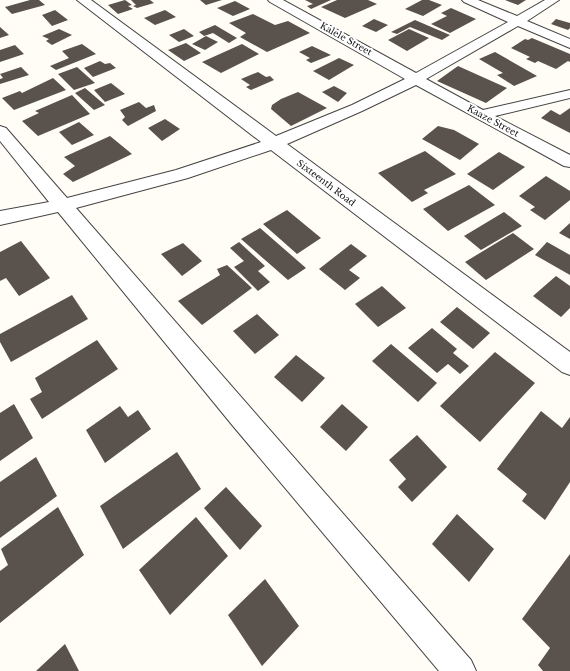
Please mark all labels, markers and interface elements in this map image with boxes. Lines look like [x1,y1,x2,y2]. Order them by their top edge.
street label: Kalele Street [318,20,375,58]
street label: Kaaze Street [466,102,521,139]
street label: Sixteenth Road [295,157,358,208]

